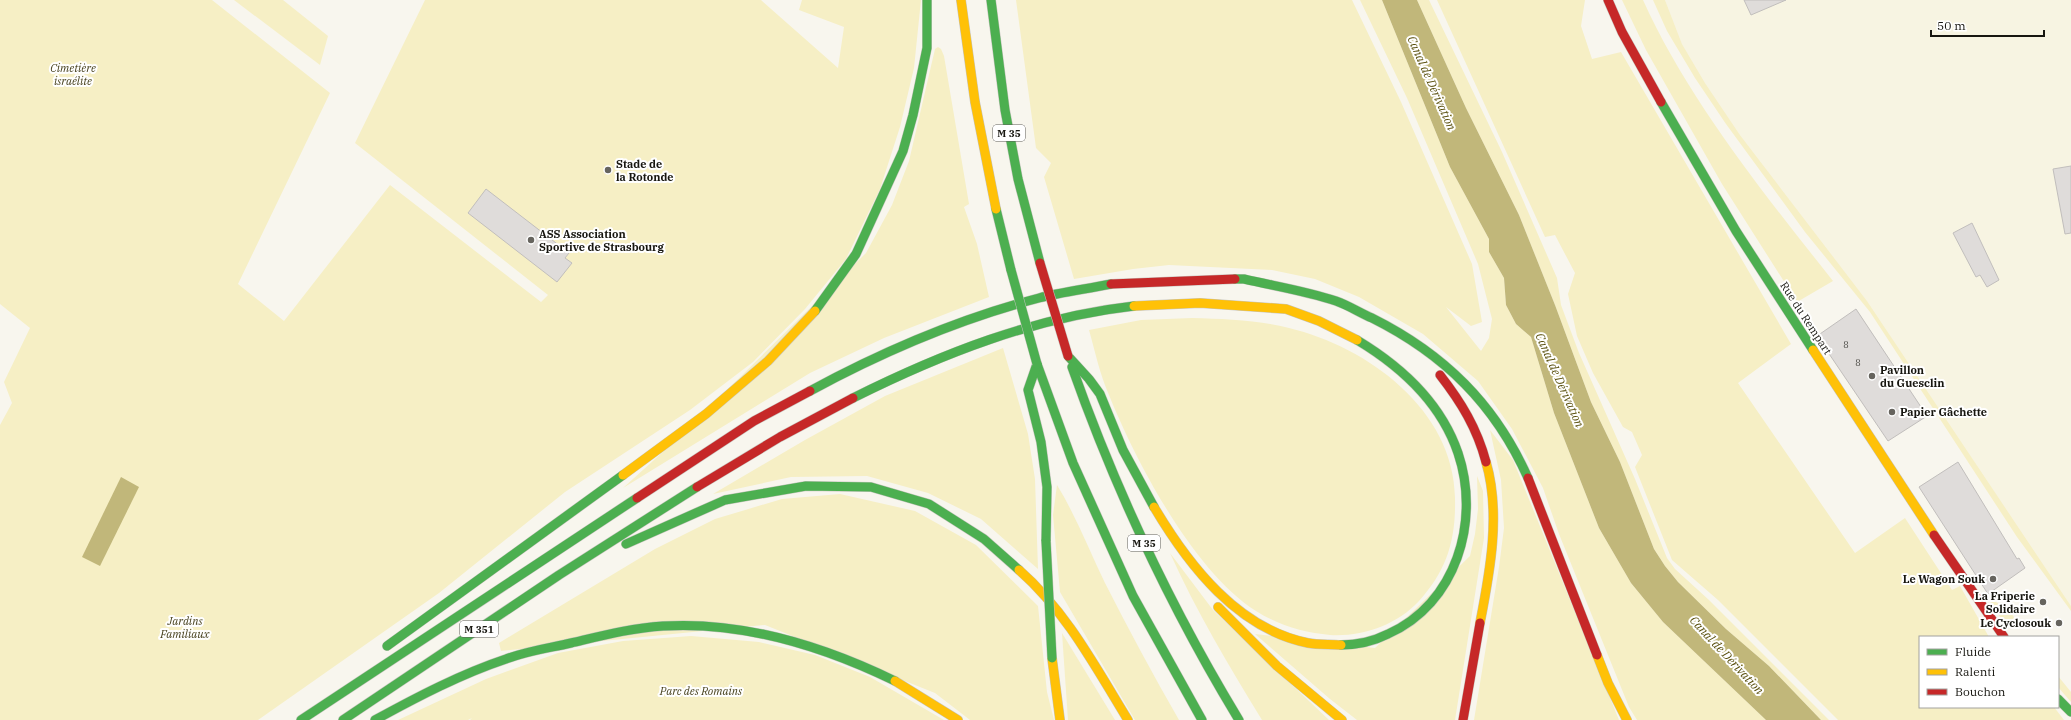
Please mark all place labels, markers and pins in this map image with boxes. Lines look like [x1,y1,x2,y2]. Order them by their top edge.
place label: Stade de la Rotonde [616,157,674,184]
marker: Stade de la Rotonde [603,165,613,175]
place label: ASS Association Sportive de Strasbourg [539,227,664,254]
marker: ASS Association Sportive de Strasbourg [526,235,536,245]
place label: Pavillon du Guesclin [1880,363,1945,390]
marker: Pavillon du Guesclin [1867,371,1877,381]
place label: Papier Gâchette [1900,405,1987,419]
marker: Papier Gâchette [1887,407,1897,417]
place label: Le Wagon Souk [1903,572,1985,586]
marker: Le Wagon Souk [1988,574,1998,584]
place label: La Friperie Solidaire [1975,589,2035,616]
marker: La Friperie Solidaire [2038,597,2048,607]
place label: Le Cyclosouk [1980,616,2051,630]
marker: Le Cyclosouk [2054,618,2064,628]

